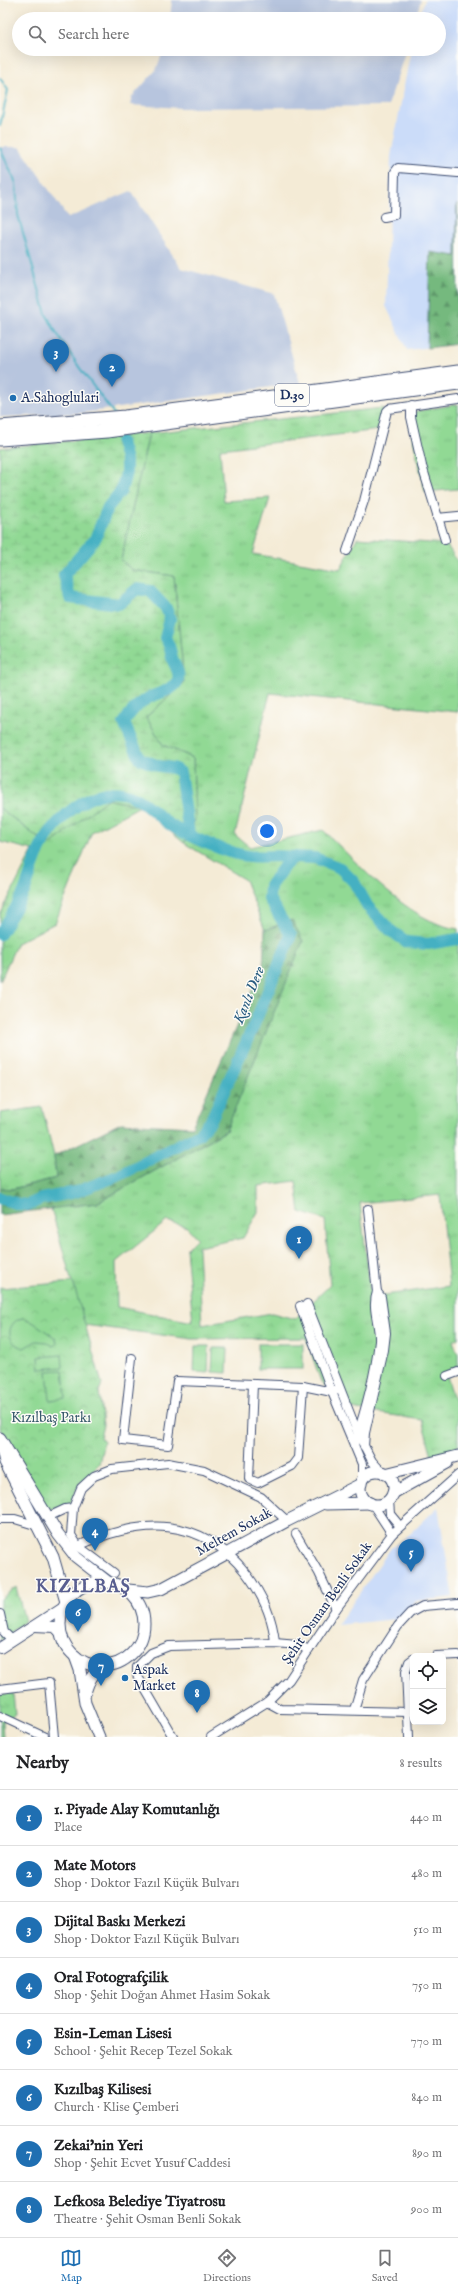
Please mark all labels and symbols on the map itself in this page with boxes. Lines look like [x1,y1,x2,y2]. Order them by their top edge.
pin: 3 [43,339,69,372]
pin: 2 [99,354,125,387]
road number: D.30 [275,384,309,406]
place label: A.Sahoglulari [20,389,100,407]
marker: A.Sahoglulari [8,393,18,403]
your location [257,821,277,841]
water label: Kanlı Dere [229,964,269,1027]
pin: 1 [286,1226,312,1259]
park label: Kızılbaş Parkı [11,1409,91,1427]
street label: Meltem Sokak [193,1503,276,1560]
pin: 4 [82,1518,108,1551]
street label: Şehit Osman Benli Sokak [278,1538,377,1668]
pin: 5 [398,1539,424,1572]
district label: KIZILBAŞ [35,1576,131,1599]
pin: 6 [65,1599,91,1632]
pin: 7 [88,1653,114,1686]
place label: Aspak Market [132,1661,176,1695]
marker: Aspak Market [120,1673,130,1683]
pin: 8 [184,1680,210,1713]

